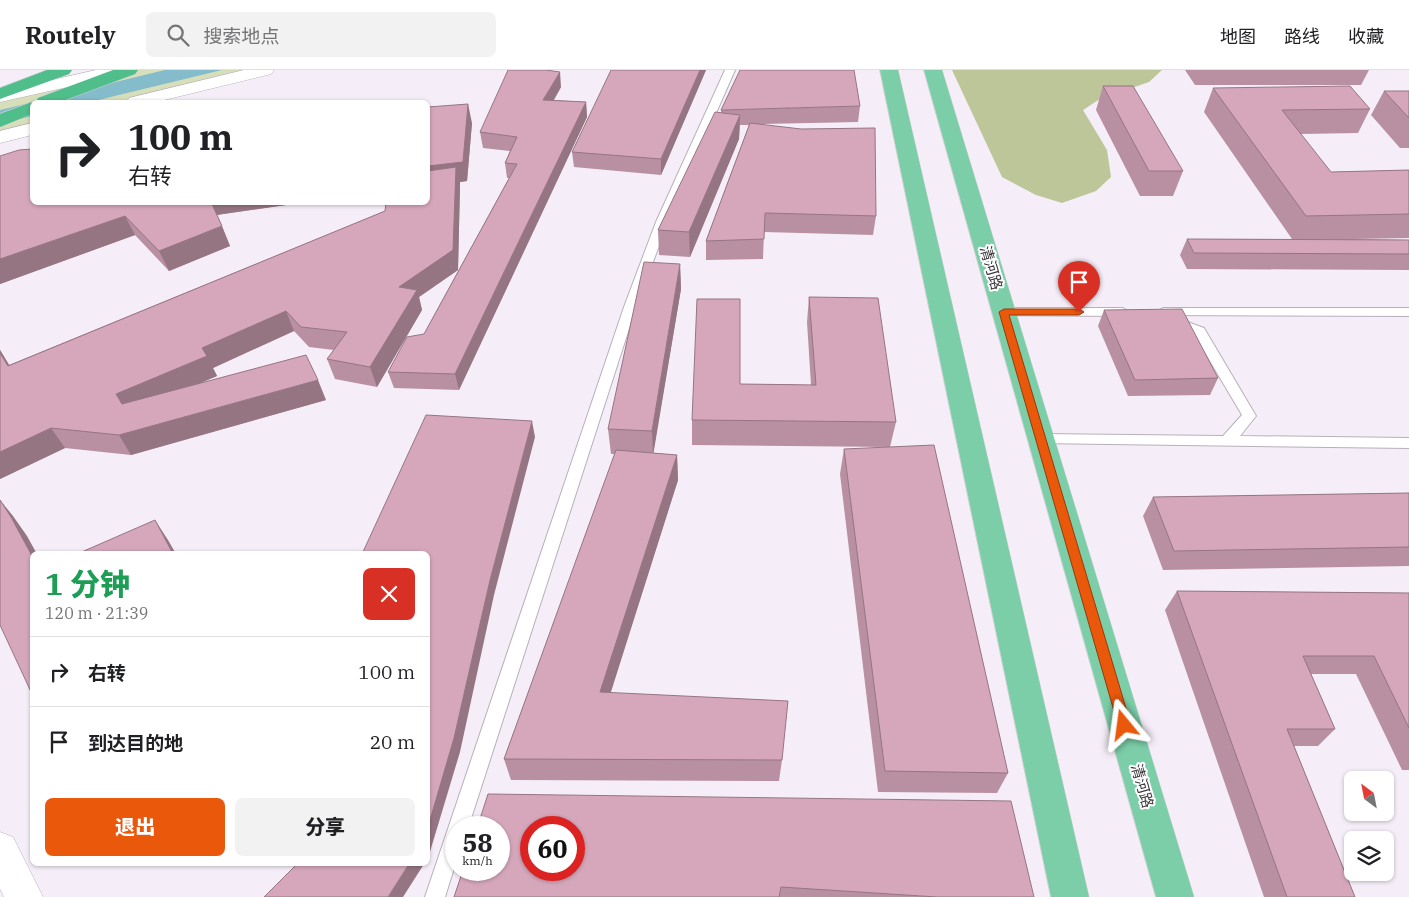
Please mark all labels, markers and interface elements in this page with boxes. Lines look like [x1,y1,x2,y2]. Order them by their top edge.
search box [146,12,496,57]
text: Routely [25,19,116,51]
icon: search [164,21,192,49]
text: 搜索地点 [204,24,280,48]
text: 地图 [1220,25,1256,48]
text: 路线 [1284,25,1320,48]
text: 收藏 [1348,25,1384,48]
text: 100 m [128,114,233,160]
icon: right [45,120,110,185]
text: 右转 [128,161,172,190]
street label: 清河路 [976,244,1007,292]
pin [1058,261,1100,312]
icon: arrive [1065,268,1093,296]
text: 1 分钟 [45,564,130,603]
button: close [363,568,415,620]
text: 120 m · 21:39 [45,603,148,623]
icon: right [45,658,73,686]
text: 100 m [358,660,415,684]
text: 右转 [88,661,126,685]
position arrow [1097,698,1149,750]
icon: arrive [45,728,73,756]
text: 20 m [370,730,415,754]
text: 到达目的地 [88,731,183,755]
street label: 清河路 [1127,762,1158,810]
north arrow [1344,771,1394,821]
map controls [1344,771,1394,881]
button: 退出 [45,798,225,856]
button: 分享 [235,798,415,856]
speed limit sign: 60 [520,816,585,881]
text: 58 [462,826,493,859]
button: layers [1344,831,1394,881]
text: km/h [462,853,493,868]

